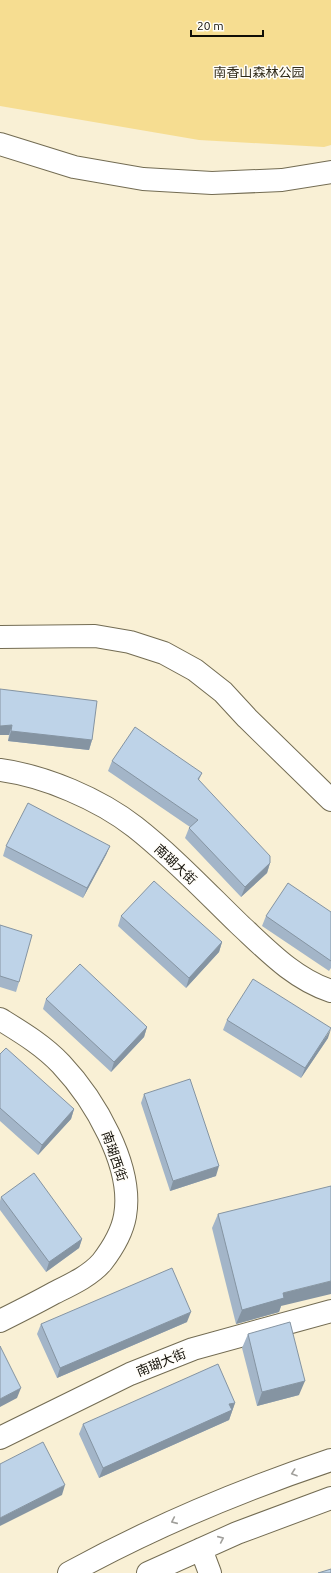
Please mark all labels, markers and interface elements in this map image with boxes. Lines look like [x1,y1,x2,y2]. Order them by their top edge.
scale bar [191,12,263,38]
text: 20 m [197,19,224,32]
park label: 南香山森林公园 [213,65,305,79]
street label: 南瑚大街 [152,841,200,887]
street label: 南瑚西街 [100,1129,130,1183]
street label: 南瑚大街 [134,1346,188,1378]
one-way arrow [291,1468,298,1476]
one-way arrow [170,1517,177,1525]
one-way arrow [218,1536,225,1544]

